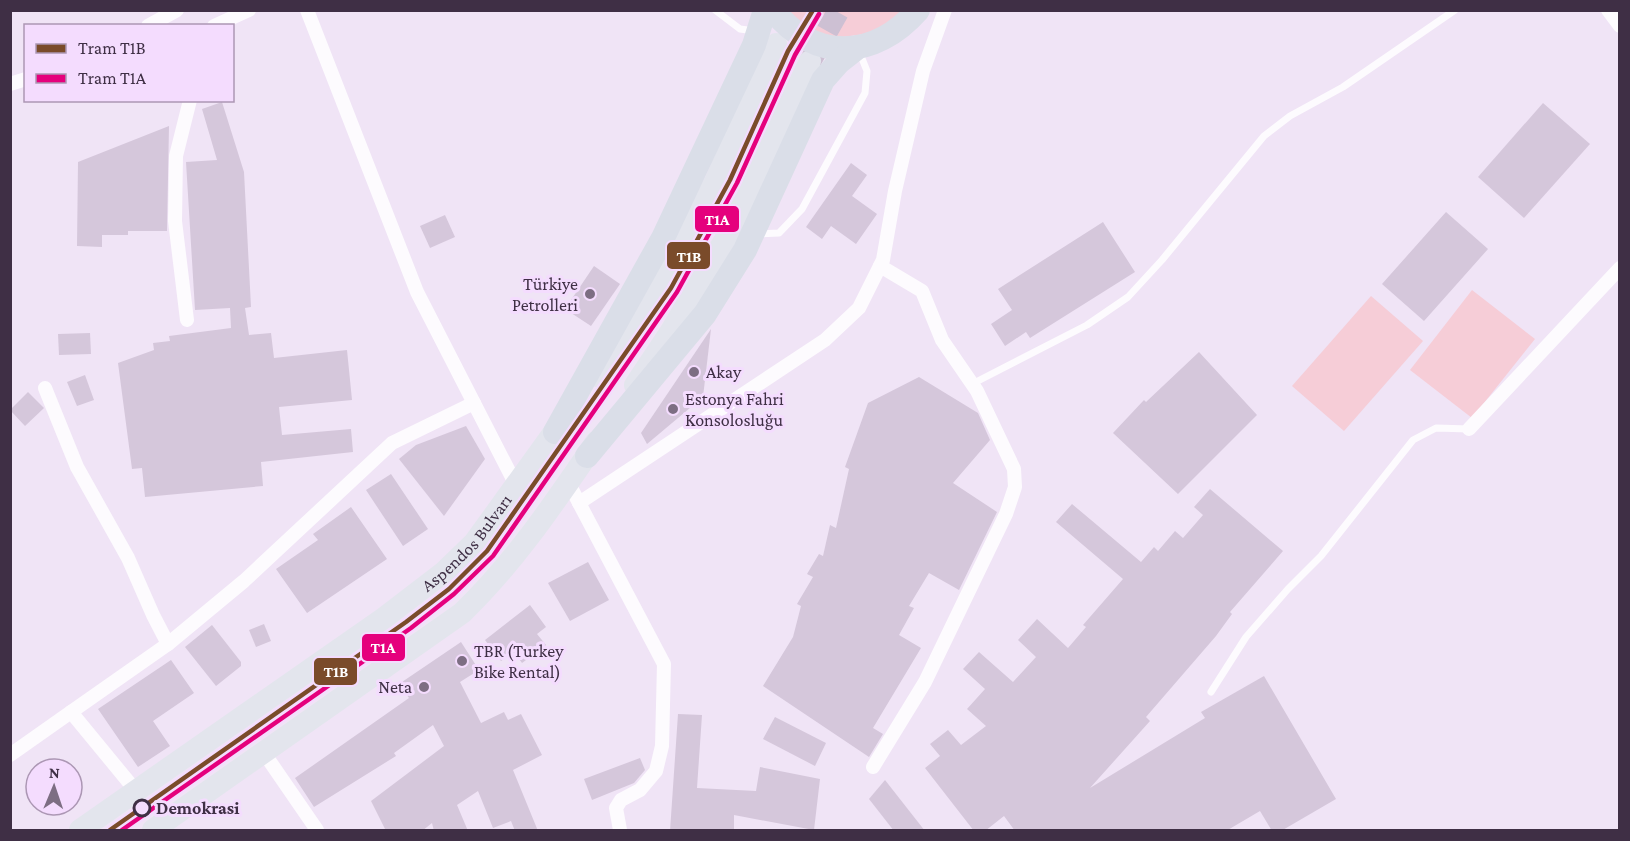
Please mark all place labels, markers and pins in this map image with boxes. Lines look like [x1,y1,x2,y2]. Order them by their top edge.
place label: Türkiye Petrolleri [512,274,578,315]
marker: Türkiye Petrolleri [583,287,597,301]
place label: Akay [706,362,742,382]
marker: Akay [687,365,701,379]
place label: Estonya Fahri Konsolosluğu [685,389,784,430]
marker: Estonya Fahri Konsolosluğu [666,402,680,416]
place label: TBR (Turkey Bike Rental) [474,641,564,683]
marker: TBR (Turkey Bike Rental) [455,654,469,668]
place label: Neta [378,677,412,697]
marker: Neta [417,680,431,694]
place label: Demokrasi [156,798,240,818]
marker: Demokrasi [133,799,151,817]

